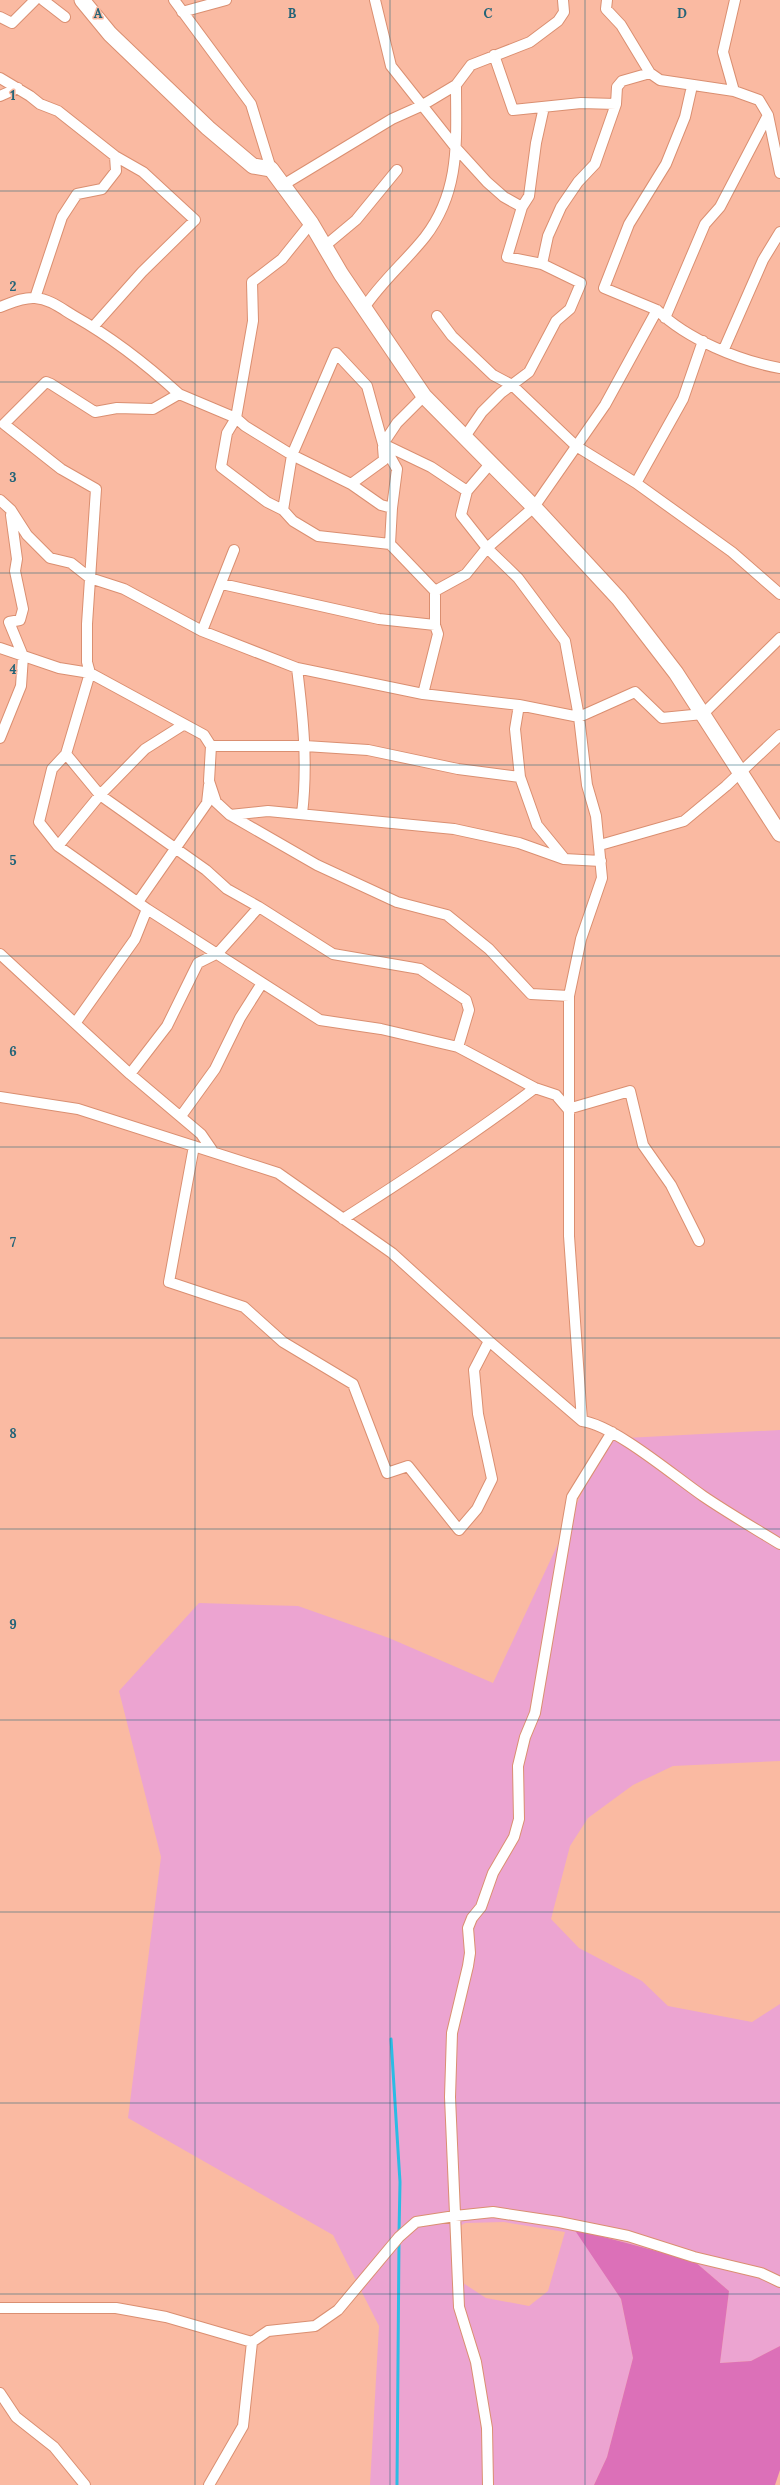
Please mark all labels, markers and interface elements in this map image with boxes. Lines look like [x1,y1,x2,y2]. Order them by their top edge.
text: A [94,5,103,22]
text: B [288,5,297,22]
text: C [484,5,493,22]
text: D [677,5,687,22]
text: 1 [10,87,16,104]
text: 2 [10,278,17,295]
text: 3 [9,469,17,486]
text: 4 [9,661,17,678]
text: 5 [9,852,17,869]
text: 6 [9,1043,17,1060]
text: 7 [10,1234,16,1251]
text: 8 [9,1425,17,1442]
text: 9 [9,1616,17,1633]

